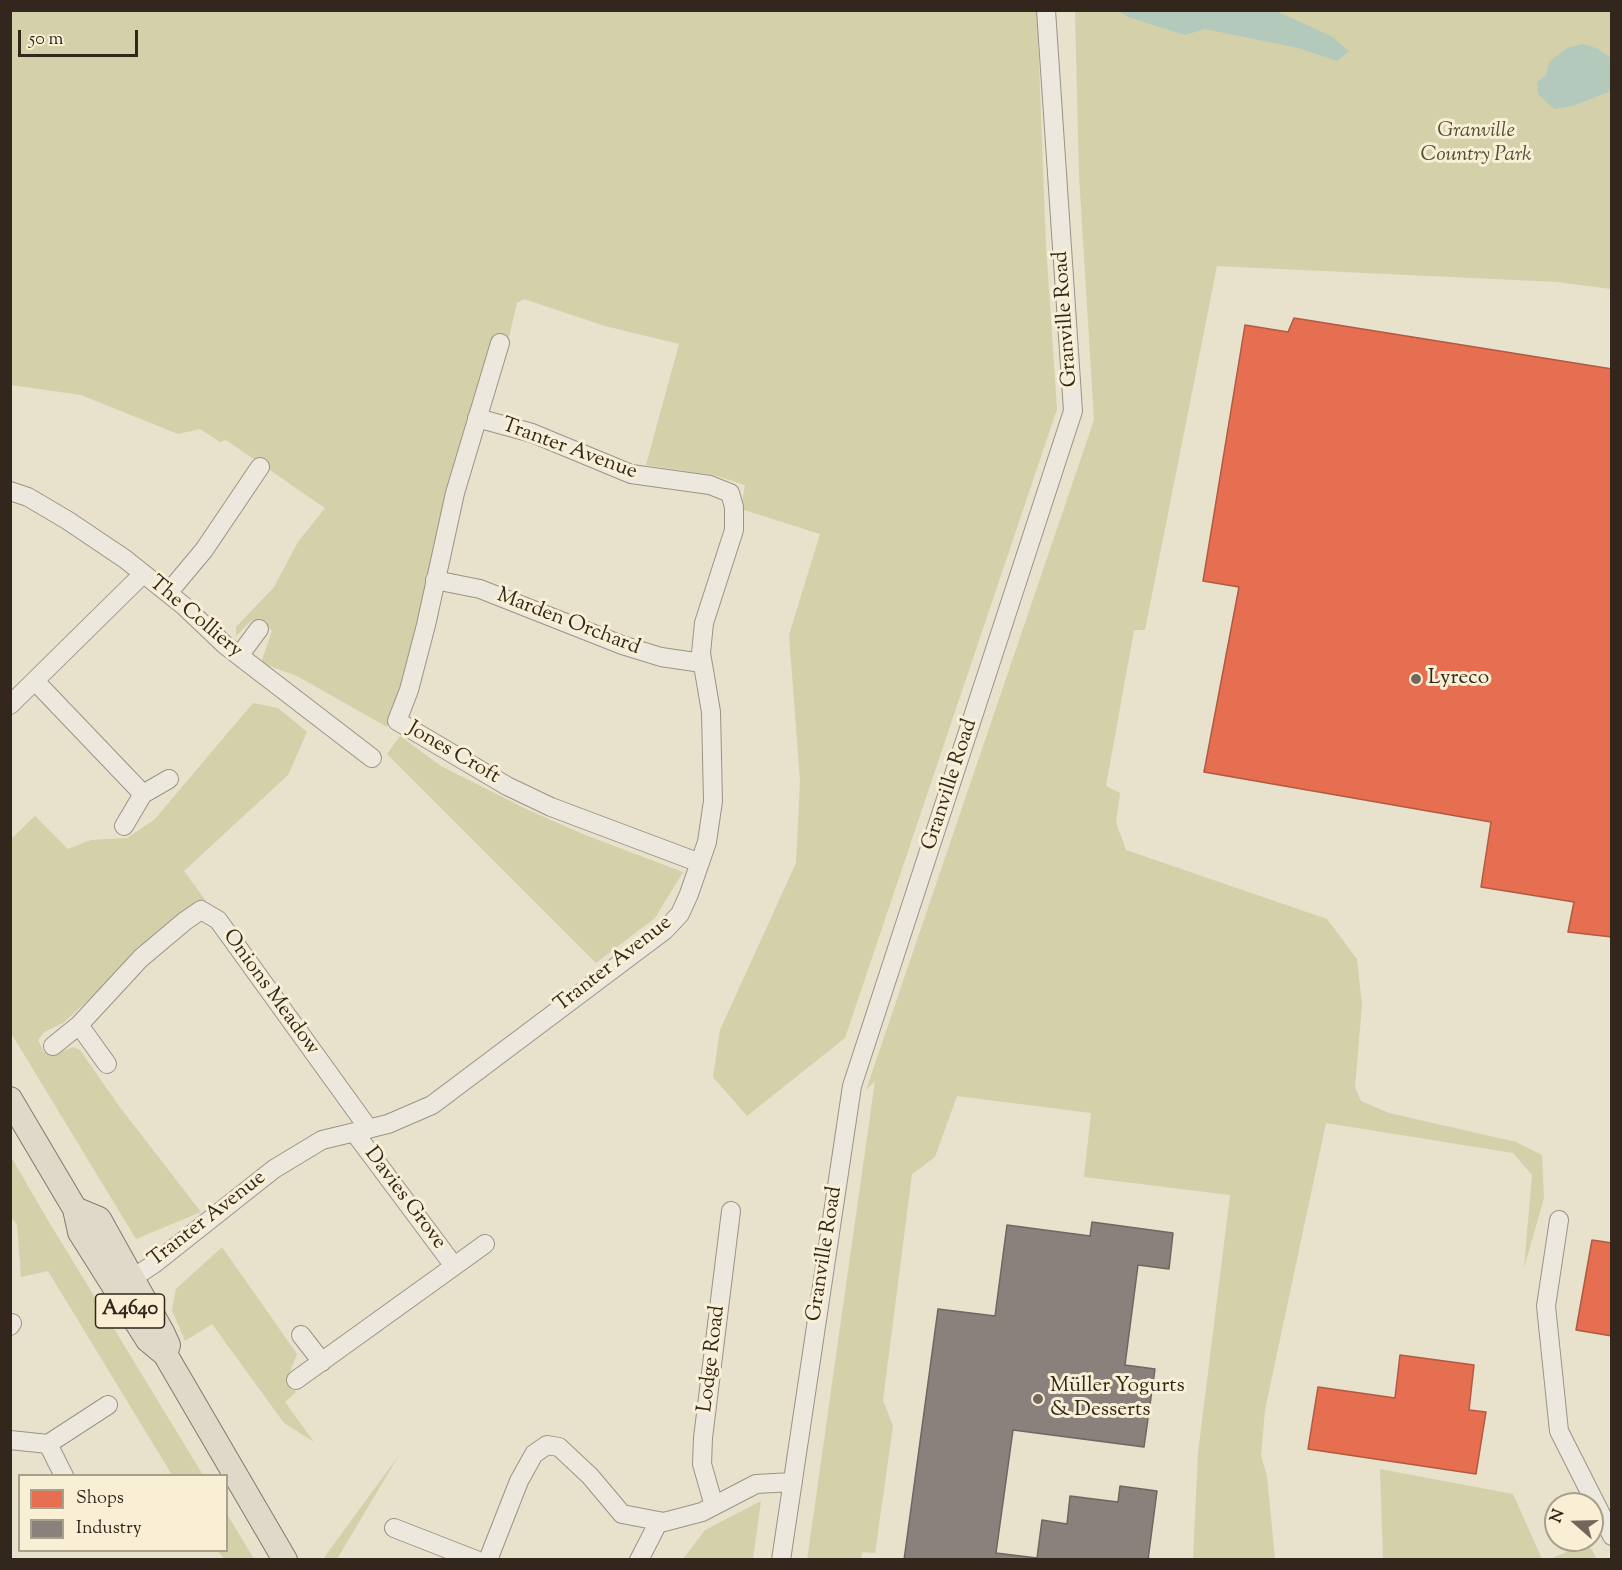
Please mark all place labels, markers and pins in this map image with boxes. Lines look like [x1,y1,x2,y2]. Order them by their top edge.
place label: Lyreco [1428,666,1489,692]
marker: Lyreco [1409,672,1423,686]
place label: Müller Yogurts & Desserts [1050,1374,1185,1424]
marker: Müller Yogurts & Desserts [1031,1392,1045,1406]

